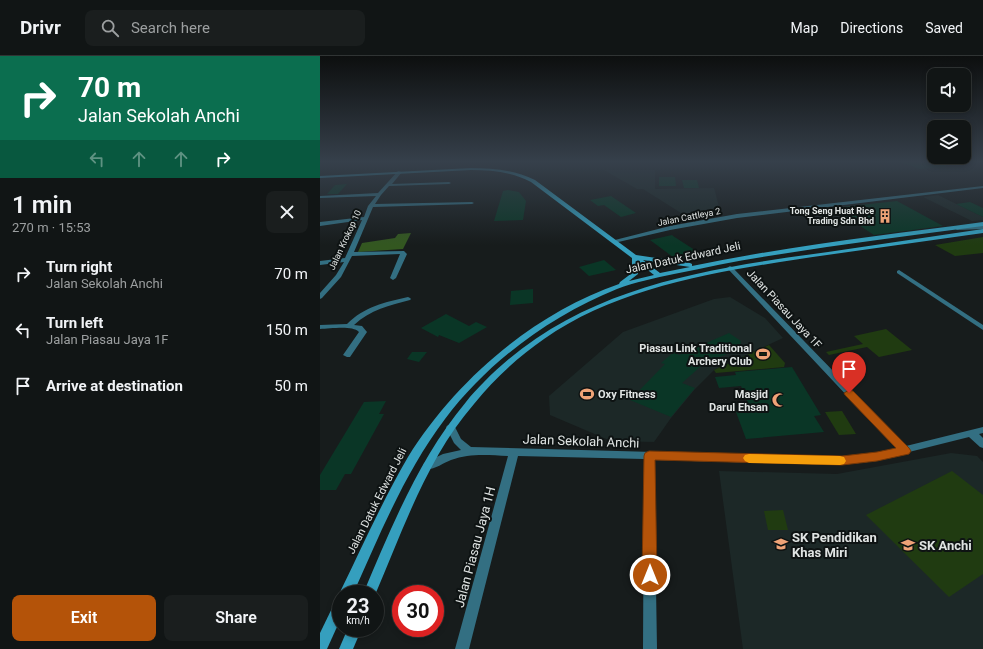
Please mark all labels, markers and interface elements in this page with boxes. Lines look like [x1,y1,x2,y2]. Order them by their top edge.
search box [85,10,365,46]
text: Drivr [20,16,61,39]
icon: search [99,17,121,39]
text: Search here [131,19,210,37]
text: Map [791,20,818,36]
text: Directions [840,20,903,36]
text: Saved [925,20,963,36]
map controls [927,68,971,164]
button: sound [927,68,971,112]
text: 70 m [78,71,141,104]
icon: right [12,72,64,124]
text: Jalan Sekolah Anchi [78,105,240,126]
button: layers [927,120,971,164]
icon: left [86,148,108,170]
icon: ahead [128,148,150,170]
icon: ahead [170,148,192,170]
icon: right [212,148,234,170]
text: 1 min [12,191,72,219]
button: close [266,191,308,233]
street label: Jalan Cattleya 2 [657,206,721,228]
place label: Tong Seng Huat Rice Trading Sdn Bhd [790,206,874,226]
street label: Jalan Krokop 10 [327,208,363,272]
building icon: Tong Seng Huat Rice Trading Sdn Bhd [877,208,893,224]
text: 270 m · 15:53 [12,220,91,235]
street label: Jalan Datuk Edward Jeli [624,239,742,277]
text: Turn right [46,258,112,276]
icon: right [12,263,34,285]
text: 70 m [274,265,308,283]
street label: Jalan Piasau Jaya 1F [744,267,824,351]
text: Jalan Sekolah Anchi [46,276,163,291]
text: Turn left [46,314,103,332]
icon: left [12,319,34,341]
text: 150 m [266,321,308,339]
text: Jalan Piasau Jaya 1F [46,332,168,347]
place label: Piasau Link Traditional Archery Club [639,342,752,368]
sports icon: Piasau Link Traditional Archery Club [755,346,771,362]
pin [832,352,866,393]
icon: arrive [838,358,860,380]
icon: arrive [12,375,34,397]
text: Arrive at destination [46,377,183,395]
text: 50 m [274,377,308,395]
sports icon: Oxy Fitness [579,386,595,402]
place label: Oxy Fitness [598,388,656,401]
place label: Masjid Darul Ehsan [709,388,768,414]
mosque icon: Masjid Darul Ehsan [771,392,787,408]
street label: Jalan Sekolah Anchi [522,431,640,451]
street label: Jalan Datuk Edward Jeli [345,446,409,556]
street label: Jalan Piasau Jaya 1H [452,485,498,609]
place label: SK Pendidikan Khas Miri [792,530,877,560]
school or university icon: SK Pendidikan Khas Miri [773,536,789,552]
school or university icon: SK Anchi [900,537,916,553]
place label: SK Anchi [919,538,972,553]
position arrow [629,554,671,596]
speed limit sign: 30 [392,585,444,637]
text: 23 [347,594,369,618]
button: Exit [12,595,156,641]
button: Share [164,595,308,641]
text: km/h [346,615,370,626]

